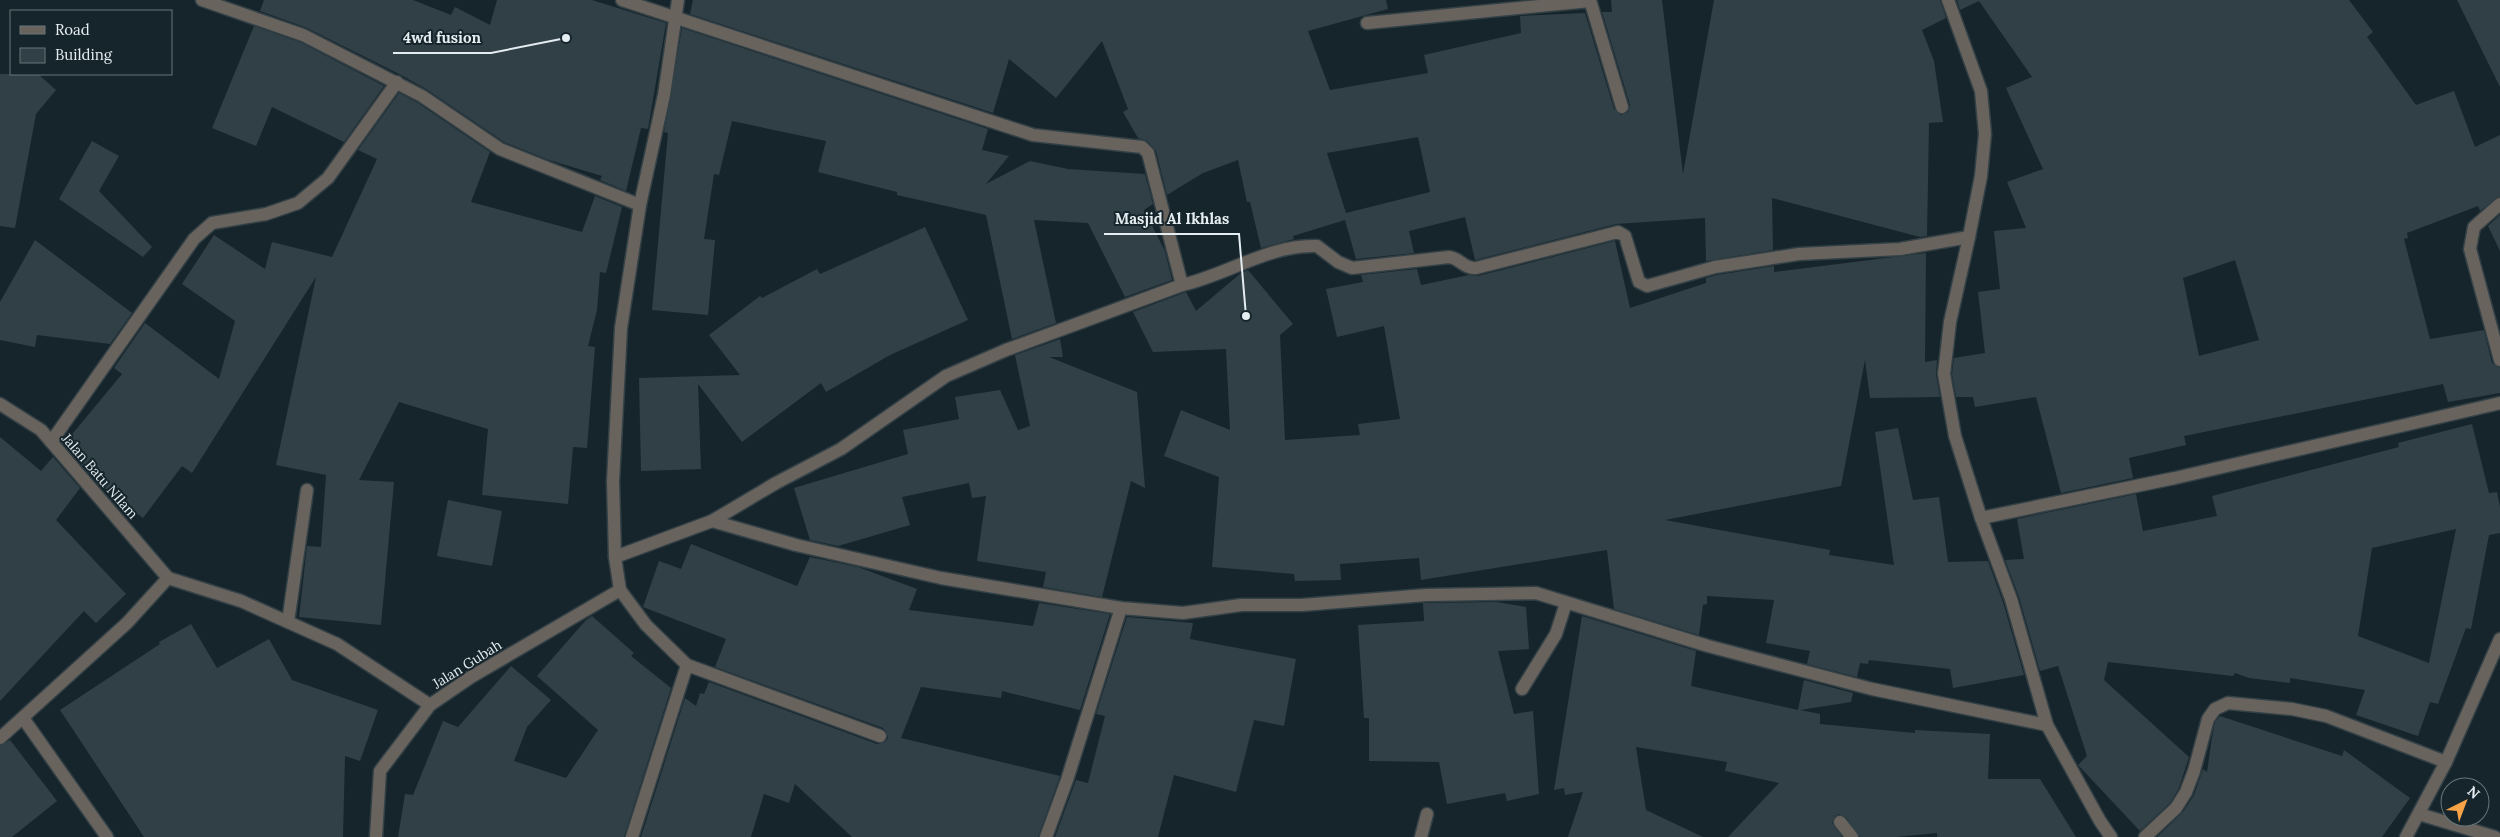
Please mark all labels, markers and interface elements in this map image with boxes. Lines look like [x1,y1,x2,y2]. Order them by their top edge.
legend [10,10,172,75]
text: Road [55,20,90,39]
callout: 4wd fusion [393,23,491,53]
text: 4wd fusion [403,28,482,47]
text: Building [55,45,113,64]
callout: Masjid Al Ikhlas [1104,204,1239,234]
text: Masjid Al Ikhlas [1115,209,1229,228]
street label: Jalan Batu NIlam [57,429,142,523]
street label: Jalan Gubah [428,636,505,693]
north arrow [2440,777,2490,827]
text: N [2464,782,2484,803]

